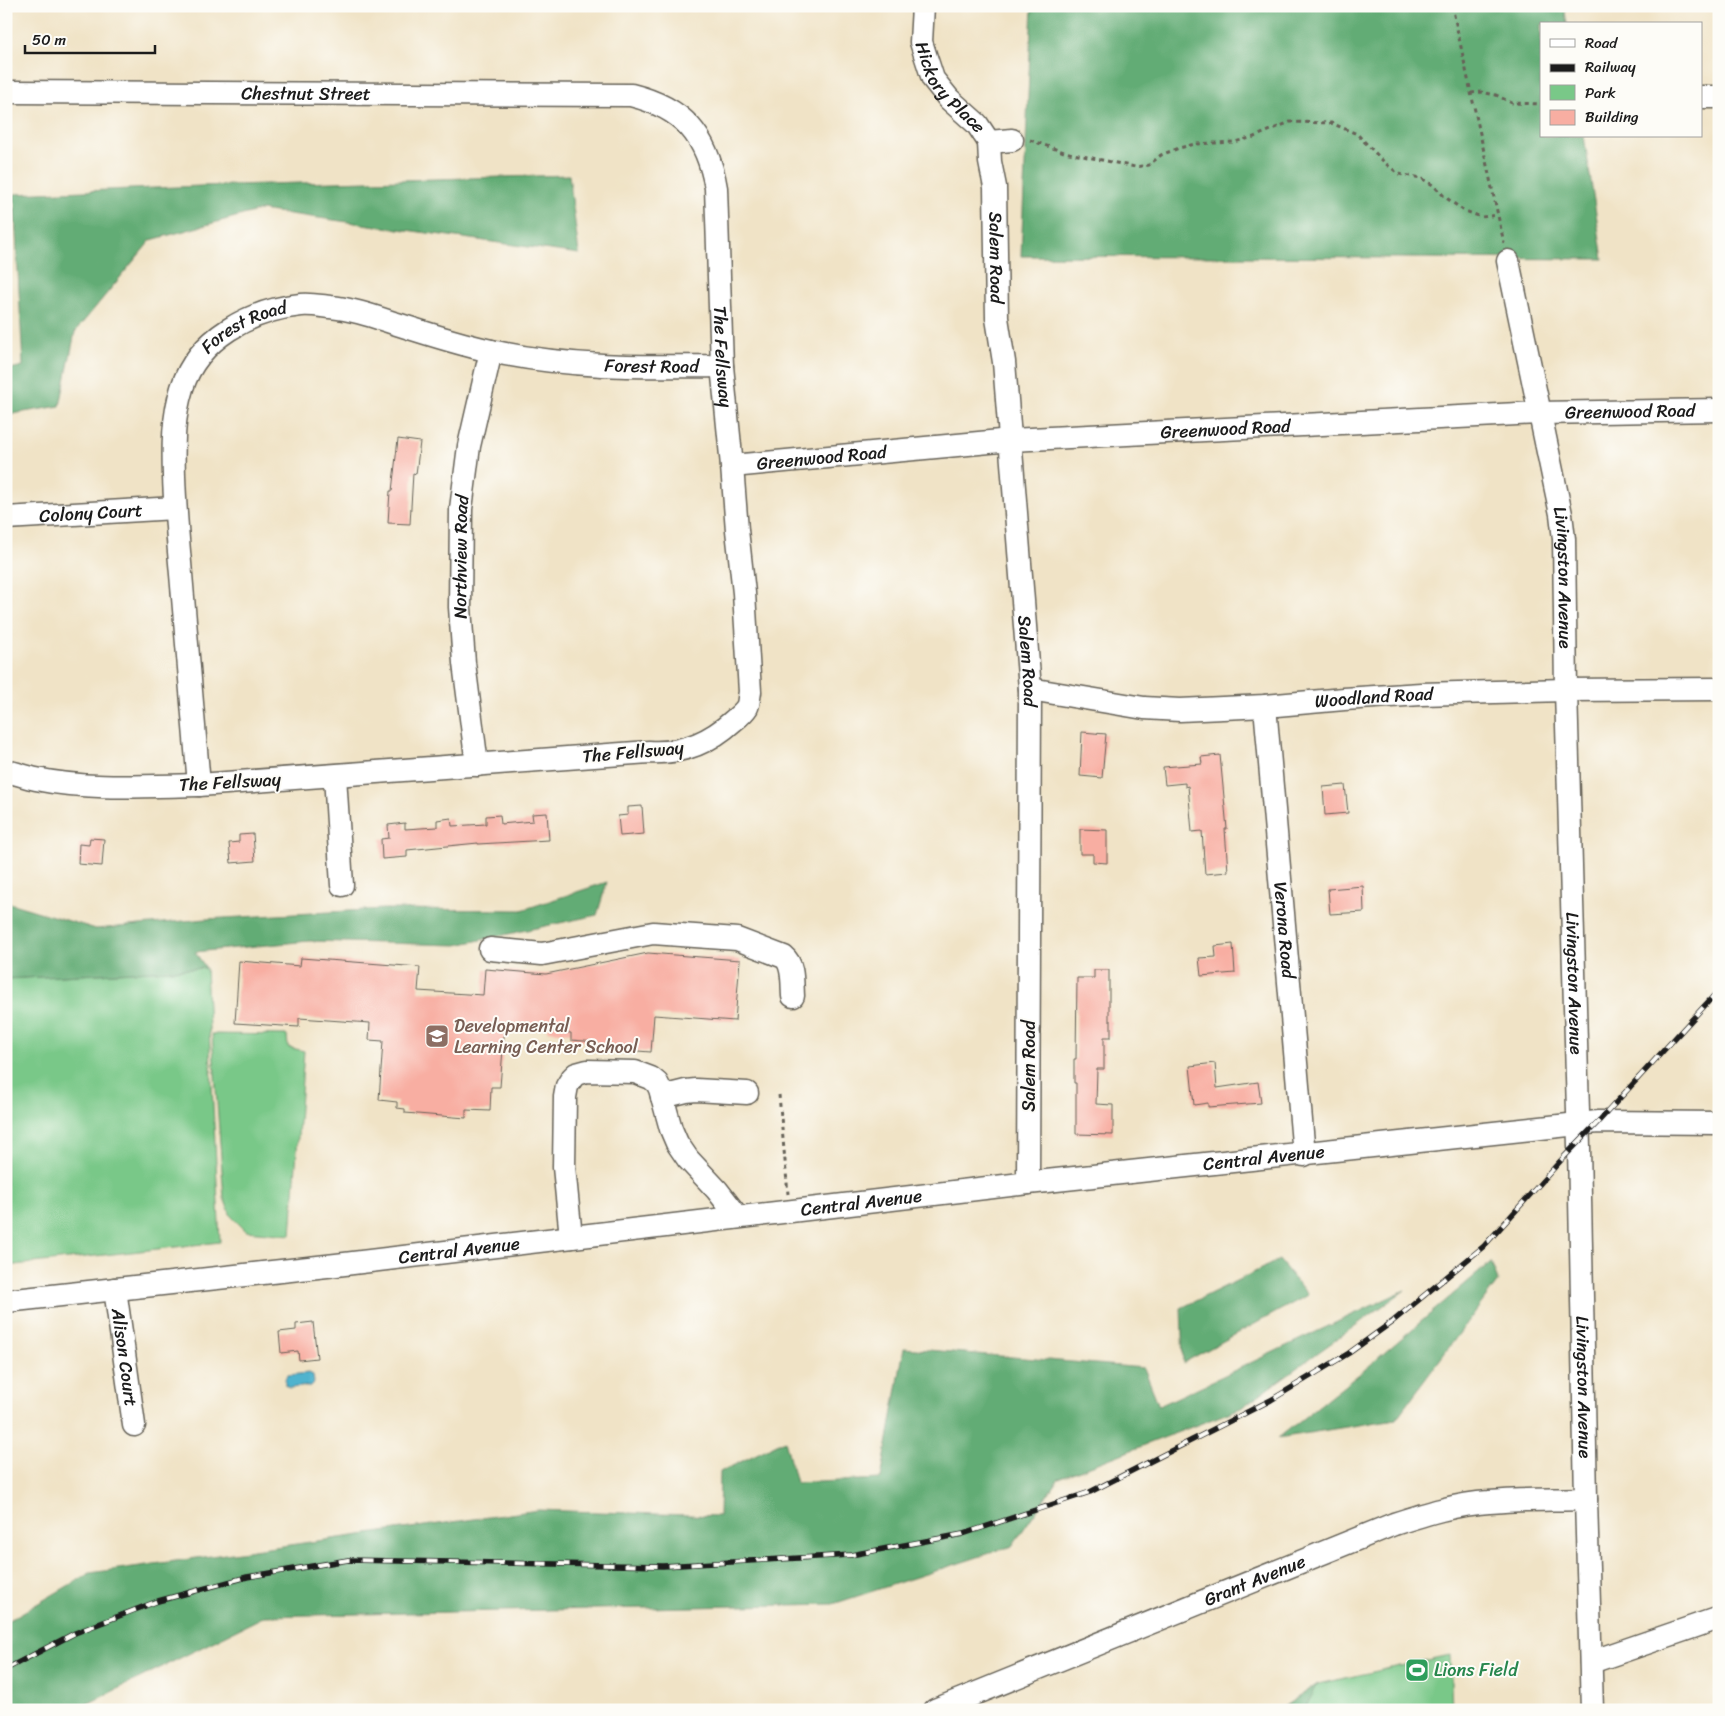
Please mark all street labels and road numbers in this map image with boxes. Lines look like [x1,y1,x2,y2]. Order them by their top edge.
street label: Hickory Place [906,37,995,140]
street label: Chestnut Street [241,77,371,110]
street label: Salem Road [979,211,1013,305]
street label: Forest Road [193,291,291,361]
street label: The Fellsway [704,305,742,410]
street label: Forest Road [604,349,701,382]
street label: Greenwood Road [1565,394,1697,429]
street label: Greenwood Road [1160,410,1293,448]
street label: Greenwood Road [755,436,889,480]
street label: Northview Road [444,492,479,620]
street label: Colony Court [38,494,144,532]
street label: Livingston Avenue [1544,503,1581,649]
street label: Salem Road [1008,614,1046,708]
street label: Woodland Road [1313,678,1435,718]
street label: The Fellsway [581,732,686,772]
street label: The Fellsway [178,763,282,801]
street label: Verona Road [1264,880,1305,981]
street label: Livingston Avenue [1556,912,1592,1055]
street label: Salem Road [1013,1019,1045,1112]
street label: Central Avenue [1202,1135,1326,1180]
street label: Central Avenue [799,1180,924,1226]
street label: Central Avenue [397,1227,522,1273]
street label: Alison Court [102,1305,147,1409]
street label: Livingston Avenue [1566,1316,1601,1459]
street label: Grant Avenue [1199,1545,1311,1615]

